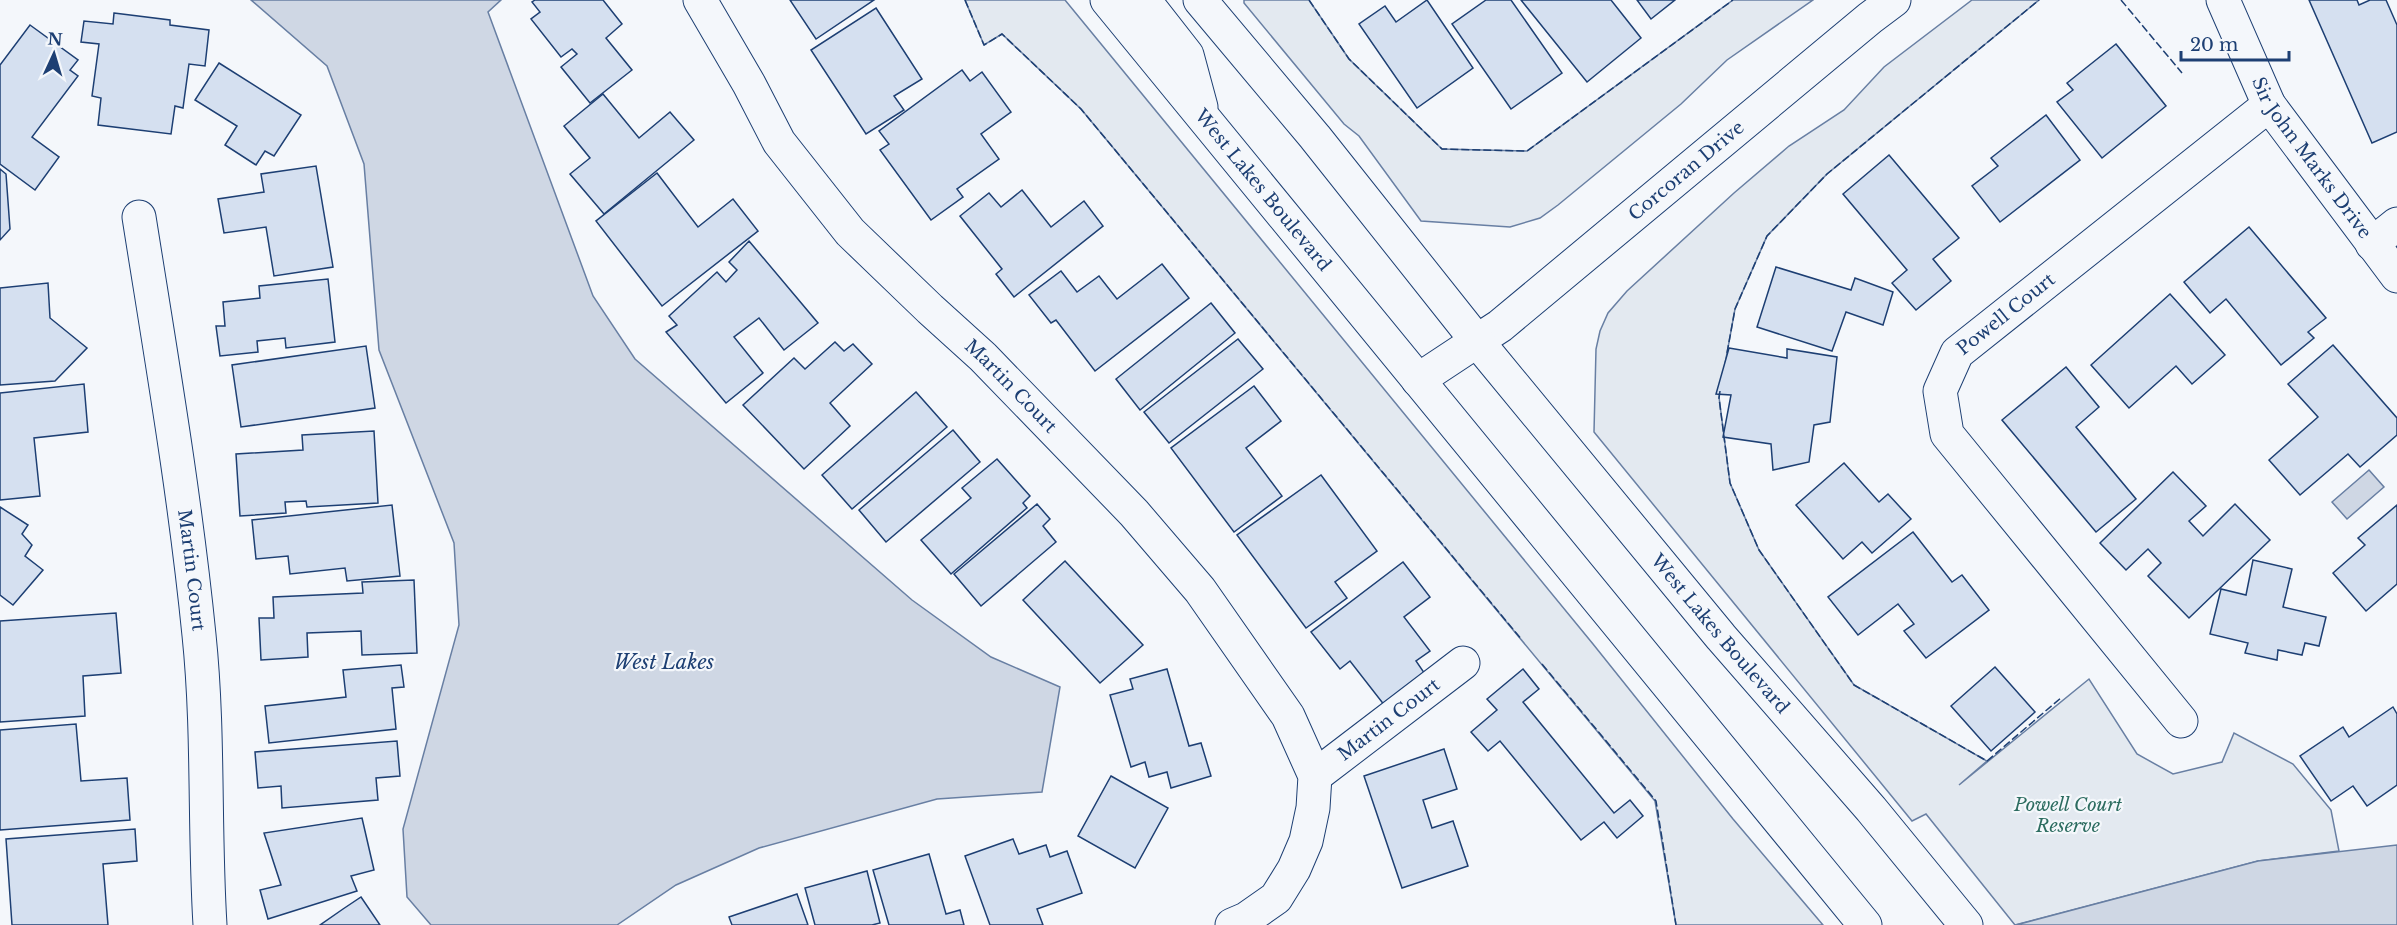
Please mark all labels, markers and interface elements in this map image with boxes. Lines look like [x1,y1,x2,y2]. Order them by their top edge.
north arrow [24,24,84,84]
scale bar [2181,24,2289,62]
text: N [47,29,63,50]
text: 20 m [2190,34,2238,56]
street label: Sir John Marks Drive [2247,74,2376,243]
street label: West Lakes Boulevard [1190,104,1336,276]
street label: Corcoran Drive [1624,116,1749,225]
street label: Powell Court [1952,268,2060,360]
street label: Martin Court [960,335,1062,438]
street label: Martin Court [173,508,210,632]
street label: West Lakes Boulevard [1646,549,1794,718]
water label: West Lakes [614,650,715,674]
street label: Martin Court [1334,674,1444,765]
park label: Powell Court Reserve [2013,794,2123,837]

